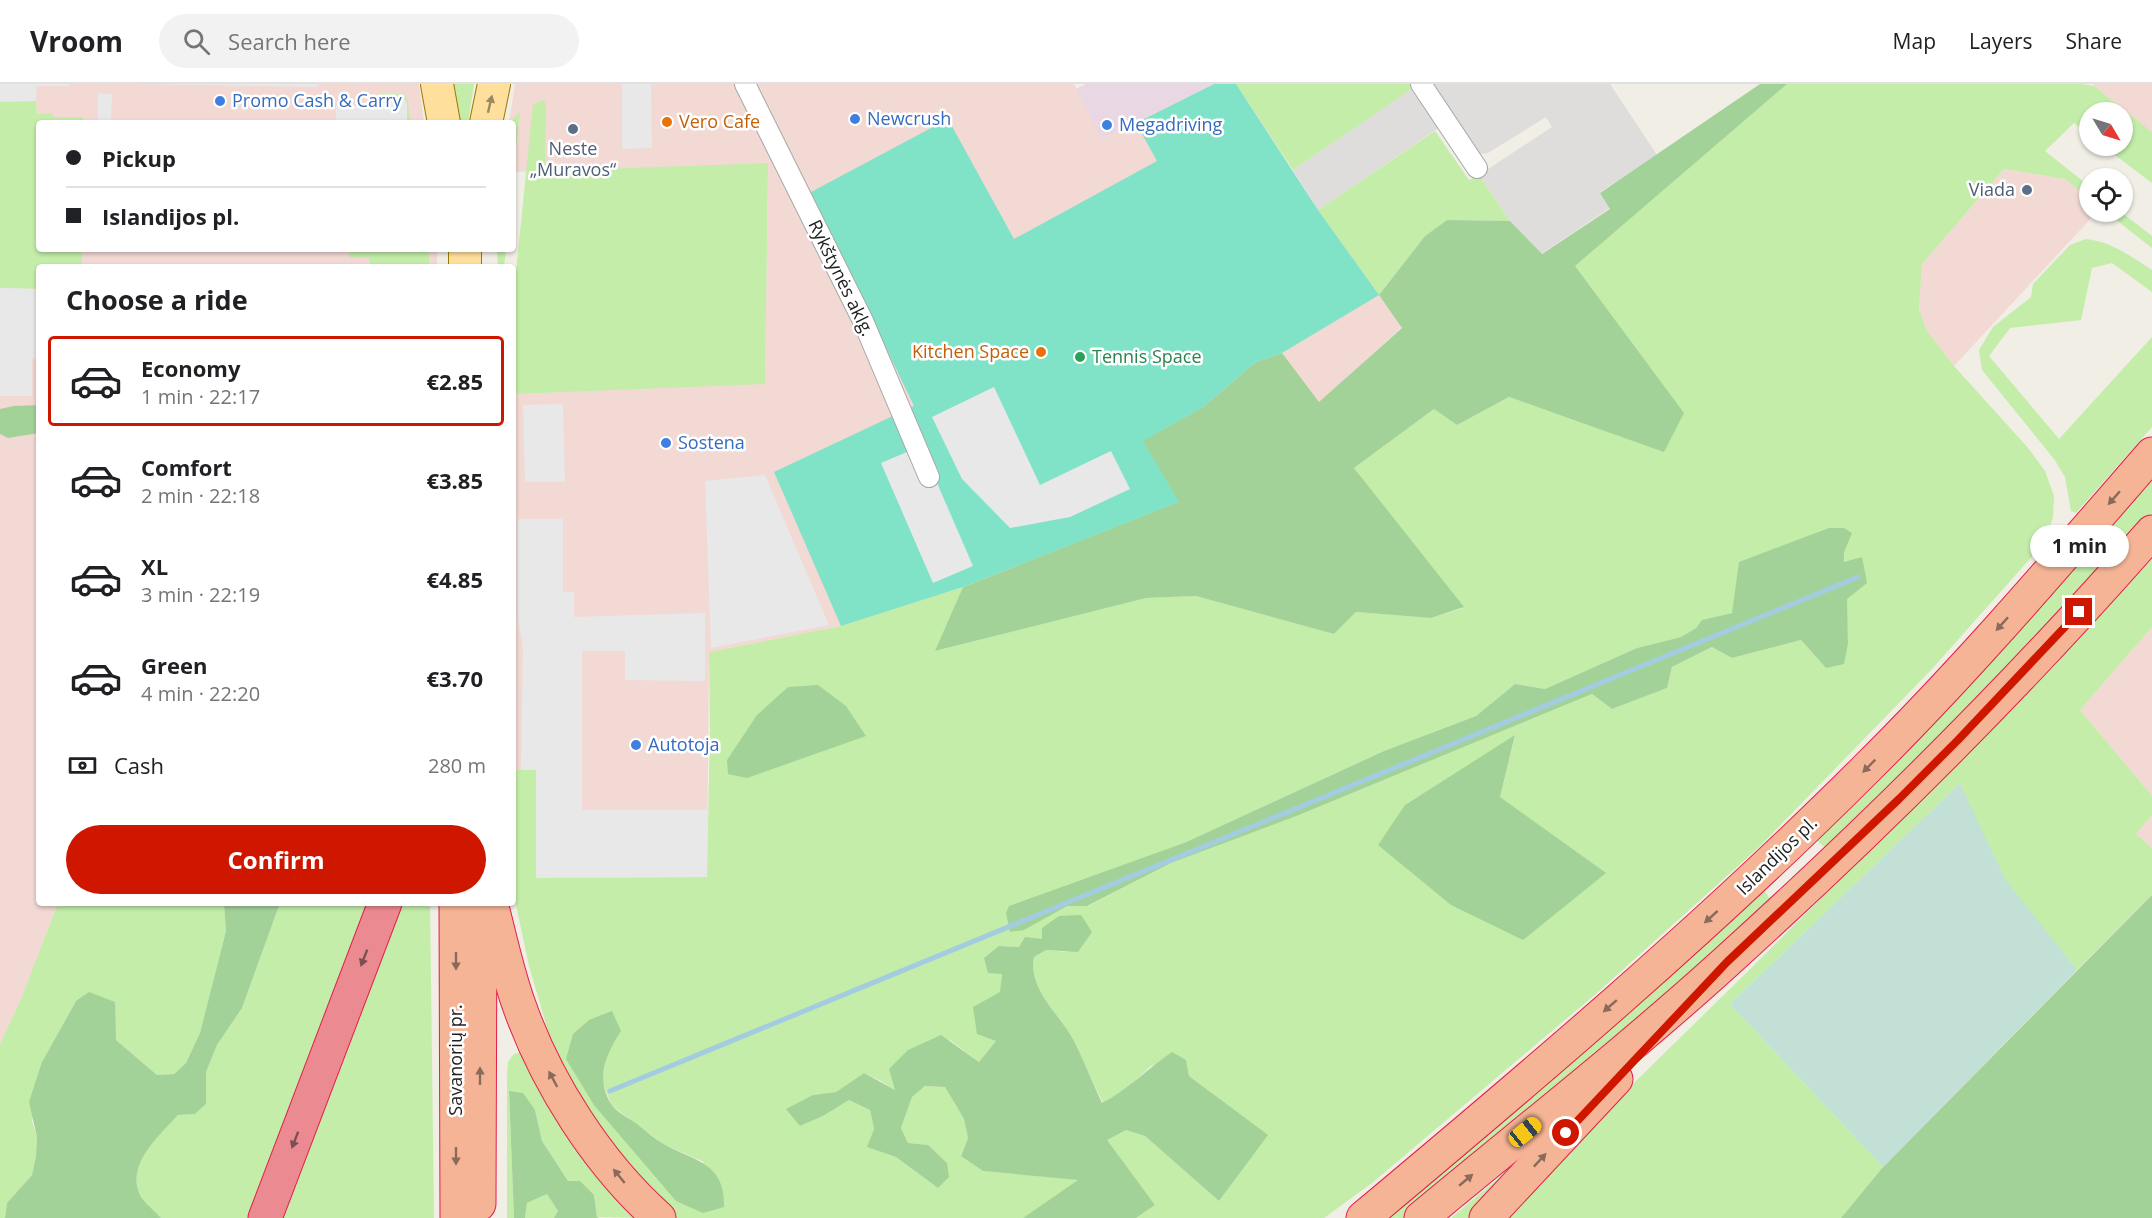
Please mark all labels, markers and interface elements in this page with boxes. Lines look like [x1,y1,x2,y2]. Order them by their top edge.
search box [159,14,579,68]
text: Vroom [30,22,123,60]
icon: search [180,25,213,58]
text: Search here [228,26,351,56]
text: Map [1893,27,1936,55]
text: Layers [1969,27,2033,55]
text: Share [2066,27,2122,55]
place label: Promo Cash & Carry [232,88,403,112]
marker: Promo Cash & Carry [213,94,227,108]
one-way arrow [486,94,496,113]
north arrow [2079,102,2133,156]
map controls [2079,102,2133,222]
place label: Newcrush [867,106,951,130]
place label: Vero Cafe [679,109,760,133]
marker: Newcrush [848,112,862,126]
place label: Megadriving [1119,112,1223,136]
marker: Vero Cafe [660,115,674,129]
marker: Megadriving [1100,118,1114,132]
marker: Neste „Muravos“ [566,122,580,136]
place label: Neste „Muravos“ [530,136,617,181]
text: Pickup [102,143,176,173]
button: locate [2079,168,2133,222]
place label: Viada [1969,177,2015,201]
marker: Viada [2020,183,2034,197]
text: Islandijos pl. [102,201,239,231]
street label: Rykštynės aklg. [803,215,880,340]
text: Choose a ride [66,281,248,318]
place label: Kitchen Space [912,339,1029,363]
place label: Tennis Space [1092,344,1202,368]
marker: Kitchen Space [1034,345,1048,359]
marker: Tennis Space [1073,350,1087,364]
text: Economy [141,353,240,383]
icon: car [69,354,123,408]
text: €2.85 [426,366,483,396]
text: 1 min · 22:17 [141,383,260,410]
place label: Sostena [678,430,745,454]
marker: Sostena [659,436,673,450]
text: Comfort [141,452,232,482]
icon: car [69,453,123,507]
text: €3.85 [426,465,483,495]
text: 2 min · 22:18 [141,482,260,509]
one-way arrow [2107,490,2120,506]
callout: 1 min [2030,525,2128,567]
text: 1 min [2052,532,2107,559]
text: XL [141,551,168,581]
icon: car [69,552,123,606]
text: €4.85 [426,564,483,594]
text: 3 min · 22:19 [141,581,260,608]
route end [2065,598,2092,625]
one-way arrow [1996,616,2009,631]
text: Green [141,650,207,680]
icon: car [69,651,123,705]
text: €3.70 [426,663,483,693]
text: 4 min · 22:20 [141,680,260,707]
place label: Autotoja [648,732,719,756]
marker: Autotoja [629,738,643,752]
icon: cash [66,749,99,782]
text: Cash [114,750,164,780]
text: 280 m [428,752,486,779]
one-way arrow [1862,759,1876,774]
street label: Islandijos pl. [1731,811,1822,900]
button: Confirm [66,825,486,894]
one-way arrow [1704,910,1719,924]
one-way arrow [359,949,368,967]
one-way arrow [451,952,461,971]
one-way arrow [1602,1000,1618,1013]
street label: Savanorių pr. [443,1004,467,1116]
one-way arrow [475,1066,485,1085]
one-way arrow [548,1070,558,1087]
car [1505,1114,1545,1150]
route start [1552,1119,1579,1146]
one-way arrow [290,1131,299,1149]
one-way arrow [451,1147,461,1166]
one-way arrow [1533,1153,1546,1168]
one-way arrow [613,1168,626,1183]
one-way arrow [1458,1174,1474,1187]

